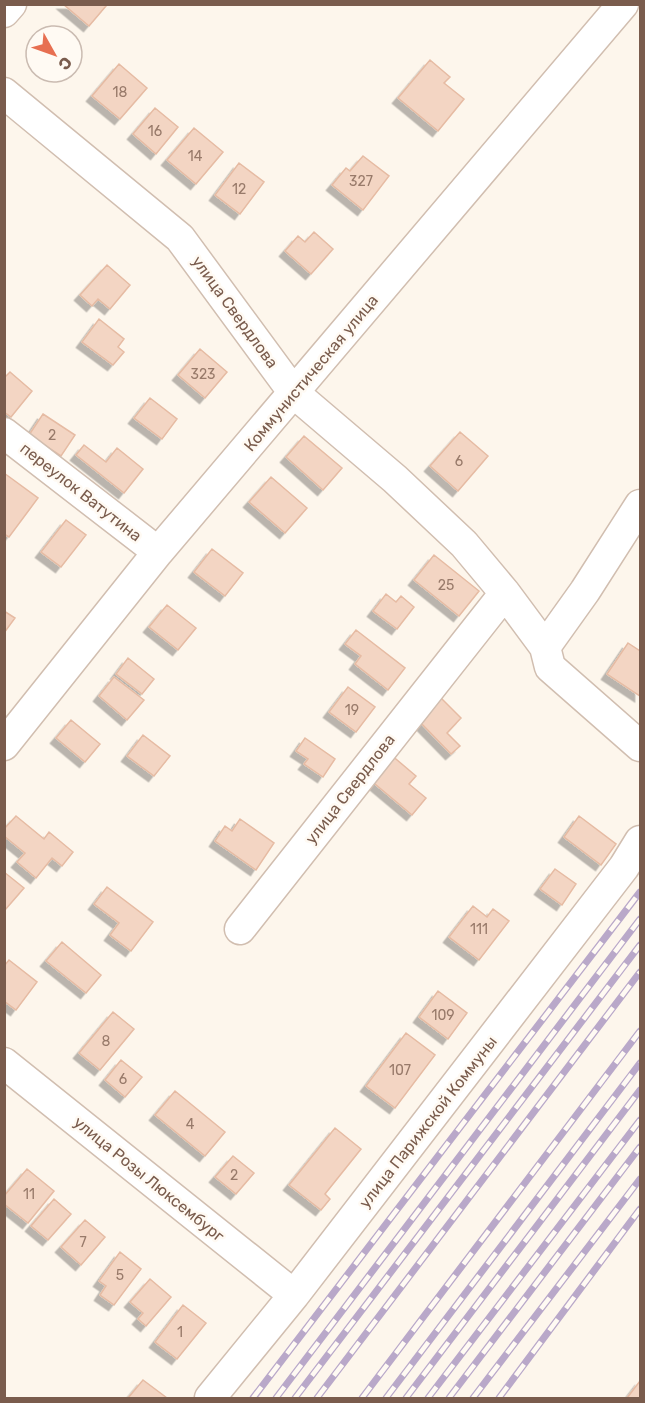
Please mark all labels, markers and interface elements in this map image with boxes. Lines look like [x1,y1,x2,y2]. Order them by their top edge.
north arrow [24,24,84,84]
text: С [54,53,76,74]
house number: 18 [113,84,128,101]
house number: 16 [148,123,162,140]
house number: 14 [188,148,203,165]
house number: 327 [349,173,373,190]
house number: 12 [232,181,246,198]
street label: улица Свердлова [188,252,282,372]
street label: Коммунистическая улица [240,291,382,455]
house number: 323 [190,366,216,383]
house number: 2 [48,427,56,444]
street label: переулок Ватутина [17,439,145,545]
house number: 6 [455,453,463,470]
house number: 25 [438,577,454,594]
house number: 19 [345,702,359,719]
street label: улица Свердлова [301,730,399,848]
house number: 111 [470,921,488,938]
house number: 109 [431,1007,455,1024]
street label: улица Парижской Коммуны [355,1032,501,1212]
house number: 8 [102,1033,111,1050]
house number: 107 [389,1062,411,1079]
house number: 6 [119,1071,127,1088]
street label: улица Розы Люксембург [70,1112,228,1246]
house number: 4 [186,1116,195,1133]
house number: 2 [230,1167,238,1184]
house number: 11 [23,1186,35,1203]
house number: 7 [79,1234,87,1251]
house number: 5 [116,1267,124,1284]
house number: 1 [177,1324,183,1341]

